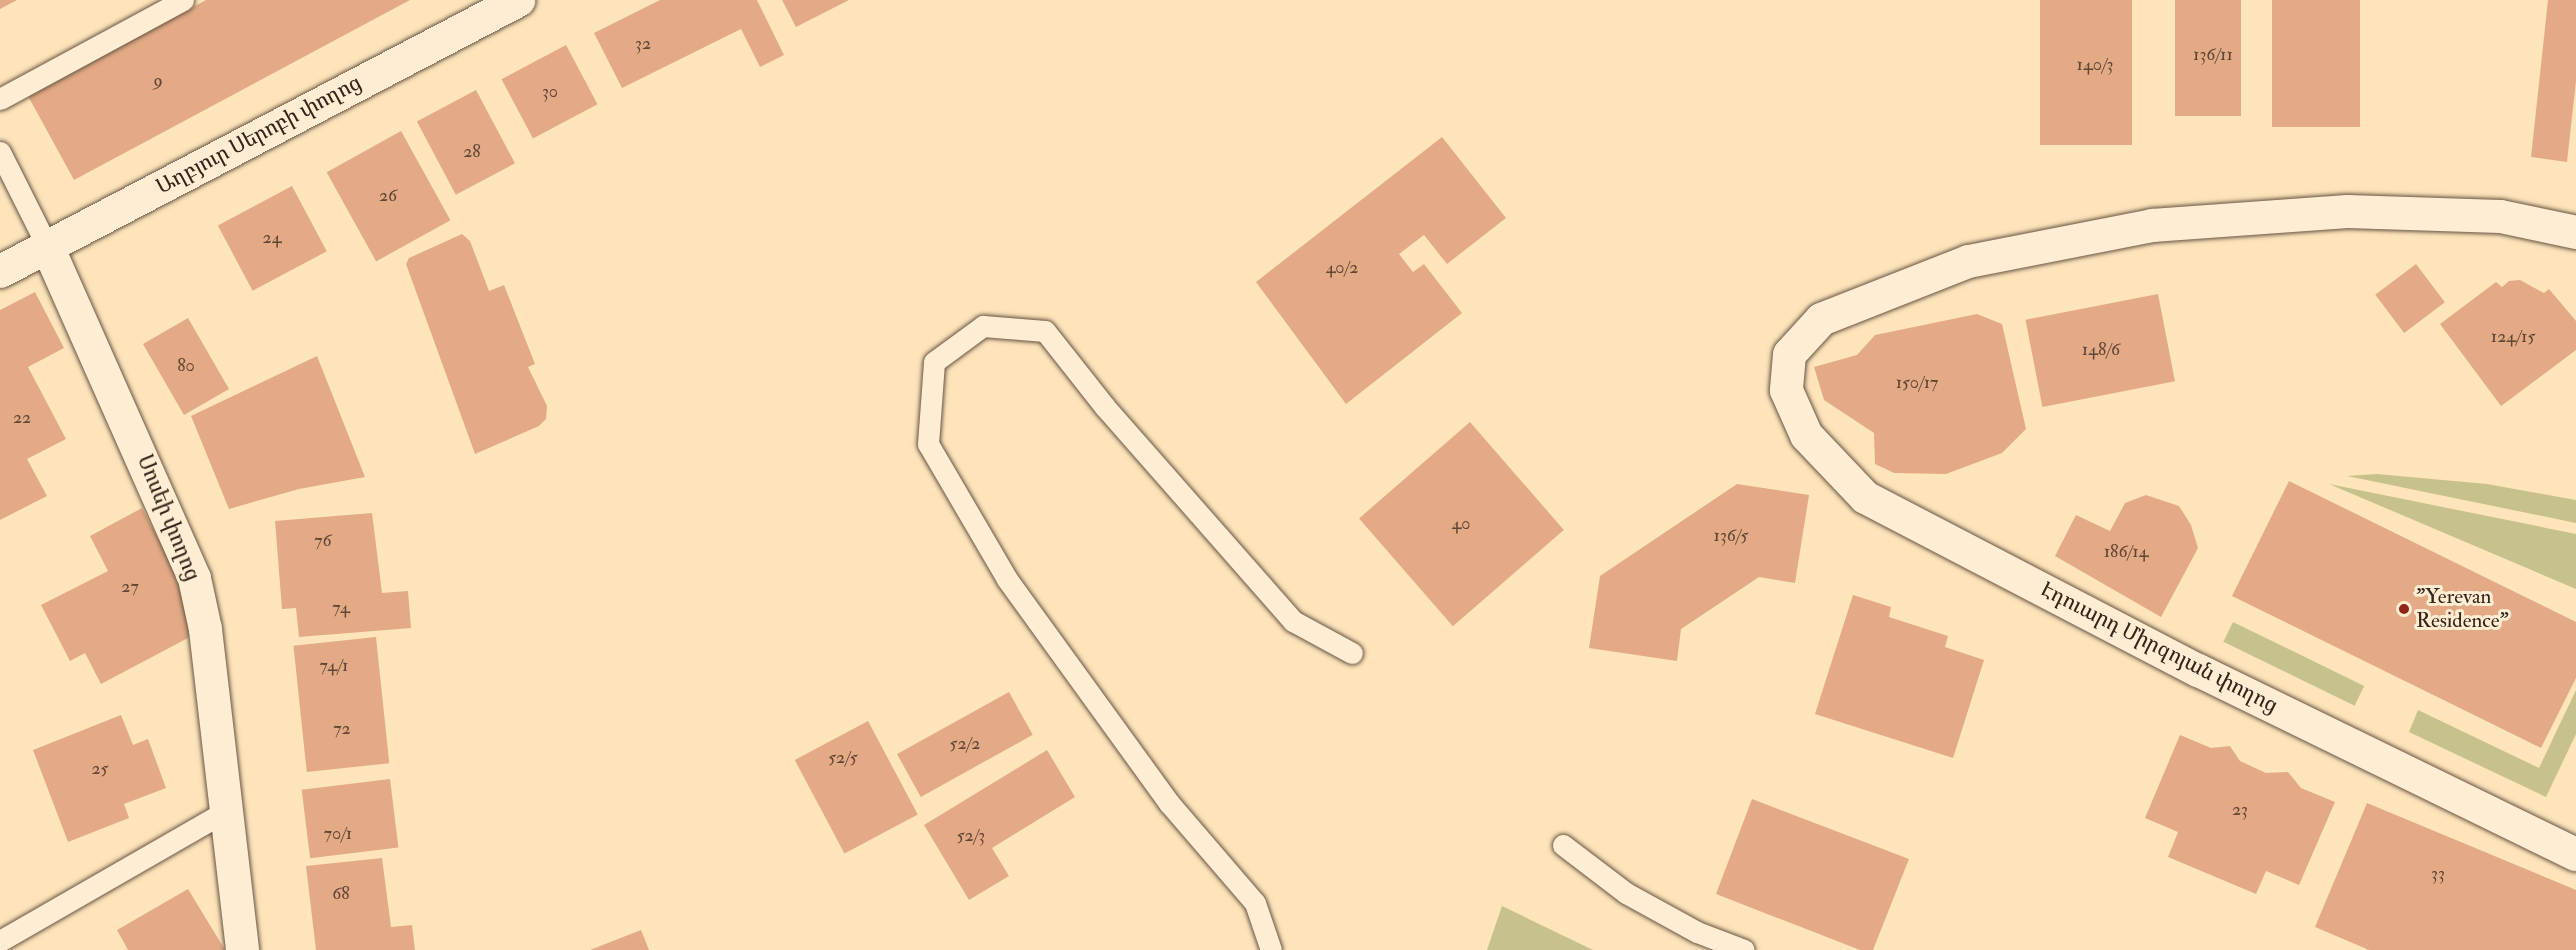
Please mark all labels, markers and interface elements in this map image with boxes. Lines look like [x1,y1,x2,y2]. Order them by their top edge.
house number: 32 [635,33,651,55]
house number: 136/11 [2193,44,2233,66]
house number: 140/3 [2077,54,2113,76]
street label: Աղբյուր Սերոբի փողոց [152,70,366,200]
house number: 9 [153,70,163,92]
house number: 30 [542,81,558,103]
house number: 28 [463,141,481,163]
house number: 26 [379,185,397,207]
house number: 24 [263,227,281,249]
house number: 40/2 [1326,257,1358,279]
house number: 124/15 [2491,326,2535,348]
house number: 148/6 [2082,339,2120,361]
house number: 80 [177,355,195,377]
house number: 150/17 [1896,372,1938,394]
house number: 22 [13,407,31,429]
street label: Սոսեի փողոց [131,451,205,585]
house number: 40 [1452,513,1470,535]
house number: 136/5 [1714,525,1748,547]
house number: 76 [314,530,332,552]
house number: 186/14 [2104,541,2148,563]
house number: 27 [121,576,139,598]
street label: Էդուարդ Միրզոյան փողոց [2036,577,2282,719]
place label: "Yerevan Residence" [2416,584,2509,634]
house number: 74 [332,597,350,619]
marker: "Yerevan Residence" [2397,602,2411,616]
house number: 74/1 [320,655,348,677]
house number: 72 [333,718,351,740]
house number: 52/2 [950,733,980,755]
house number: 52/5 [828,747,858,769]
house number: 25 [92,758,108,780]
house number: 23 [2232,799,2248,821]
house number: 70/1 [324,823,352,845]
house number: 52/3 [957,825,985,847]
house number: 33 [2431,863,2445,885]
house number: 68 [332,883,350,905]

